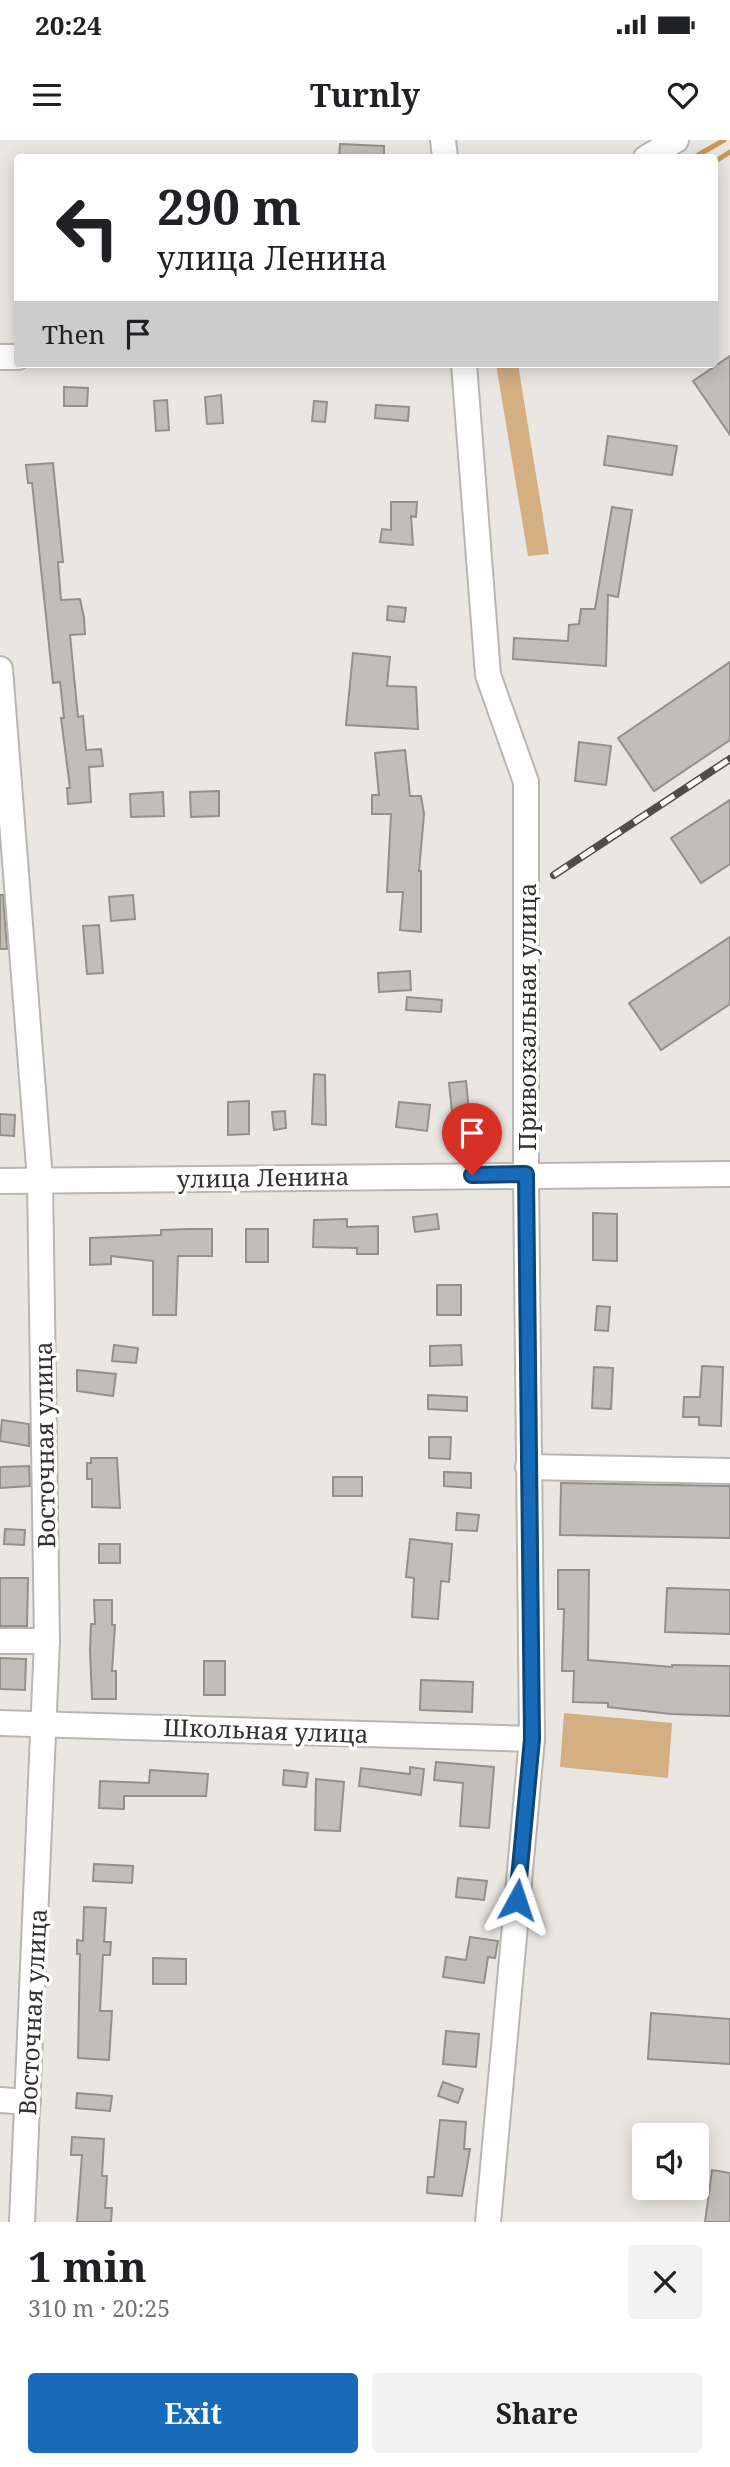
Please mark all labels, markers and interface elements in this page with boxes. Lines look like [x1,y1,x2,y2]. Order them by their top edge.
text: 20:24 [35,7,102,43]
text: Turnly [310,73,420,116]
icon: menu [28,76,66,114]
icon: heart [664,76,702,114]
text: 290 m [157,173,301,239]
icon: left [42,182,133,273]
text: улица Ленина [157,236,387,279]
icon: arrive [119,315,157,353]
text: Then [42,316,105,352]
street label: Привокзальная улица [510,883,543,1151]
pin [442,1103,502,1175]
icon: arrive [453,1114,491,1152]
street label: улица Ленина [176,1159,350,1195]
street label: Восточная улица [26,1341,62,1549]
street label: Школьная улица [163,1710,369,1750]
position arrow [480,1863,554,1937]
street label: Восточная улица [10,1908,54,2116]
map controls [632,2123,709,2200]
button: sound [632,2123,709,2200]
text: 1 min [28,2237,147,2294]
button: close [628,2245,702,2319]
text: 310 m · 20:25 [28,2292,170,2324]
button: Exit [28,2373,358,2453]
button: Share [372,2373,702,2453]

